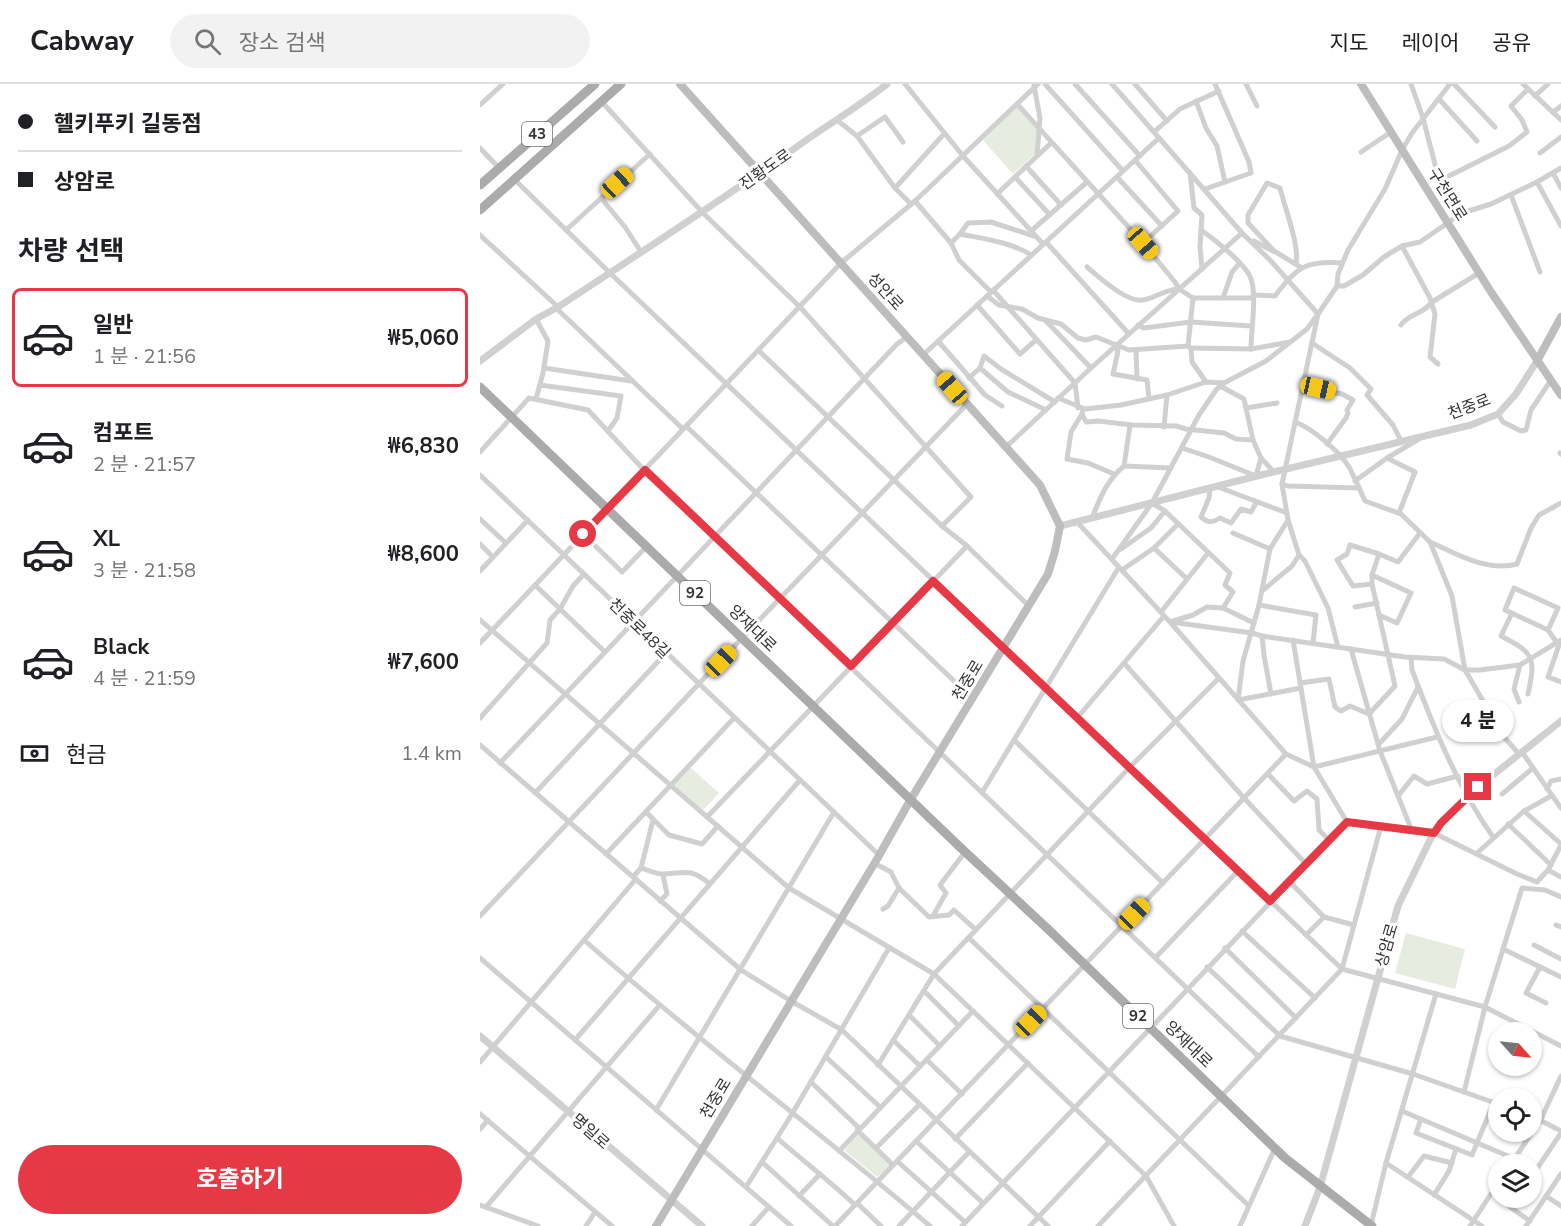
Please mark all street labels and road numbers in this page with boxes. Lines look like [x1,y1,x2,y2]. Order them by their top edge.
road number: 43 [522,122,552,146]
street label: 진황도로 [735,144,796,196]
street label: 구천면로 [1422,164,1472,226]
street label: 성안로 [862,268,908,316]
street label: 천중로 [1445,389,1494,425]
road number: 92 [680,581,710,605]
street label: 천중로48길 [604,594,675,664]
street label: 양재대로 [723,600,781,657]
street label: 천중로 [947,656,989,705]
street label: 상암로 [1370,921,1404,970]
road number: 92 [1123,1004,1153,1028]
street label: 양재대로 [1159,1016,1217,1073]
street label: 천중로 [695,1074,737,1123]
street label: 명일로 [566,1109,614,1155]

